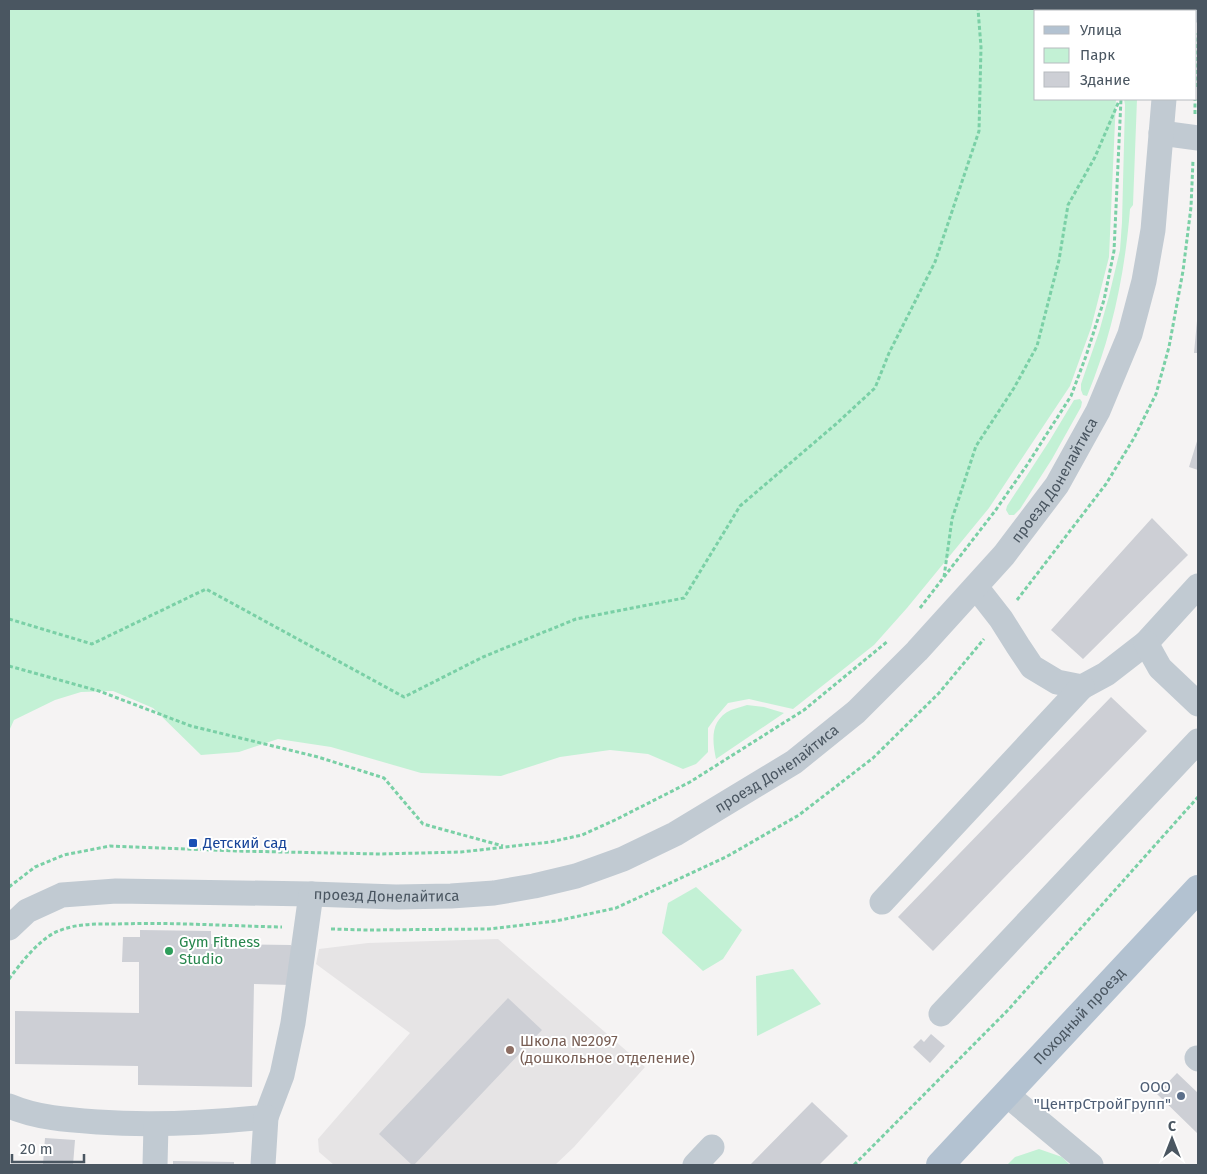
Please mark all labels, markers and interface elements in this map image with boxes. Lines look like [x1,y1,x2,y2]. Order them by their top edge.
legend [1034,10,1197,100]
text: Улица [1080,21,1122,39]
text: Парк [1080,46,1115,64]
text: Здание [1080,71,1130,89]
street label: проезд Донелайтиса [1007,415,1101,546]
street label: проезд Донелайтиса [711,721,842,817]
place label: Детский сад [202,834,287,852]
marker: Детский сад [187,837,199,849]
street label: проезд Донелайтиса [313,885,460,906]
place label: Gym Fitness Studio [179,933,260,968]
marker: Gym Fitness Studio [163,945,175,957]
street label: Походный проезд [1030,964,1129,1068]
place label: Школа №2097 (дошкольное отделение) [520,1032,695,1067]
marker: Школа №2097 (дошкольное отделение) [504,1044,516,1056]
place label: ООО "ЦентрСтройГрупп" [1034,1078,1171,1113]
marker: ООО "ЦентрСтройГрупп" [1175,1090,1187,1102]
north arrow [1147,1114,1197,1164]
text: С [1168,1118,1176,1135]
scale bar [12,1132,85,1164]
text: 20 m [20,1140,53,1158]

